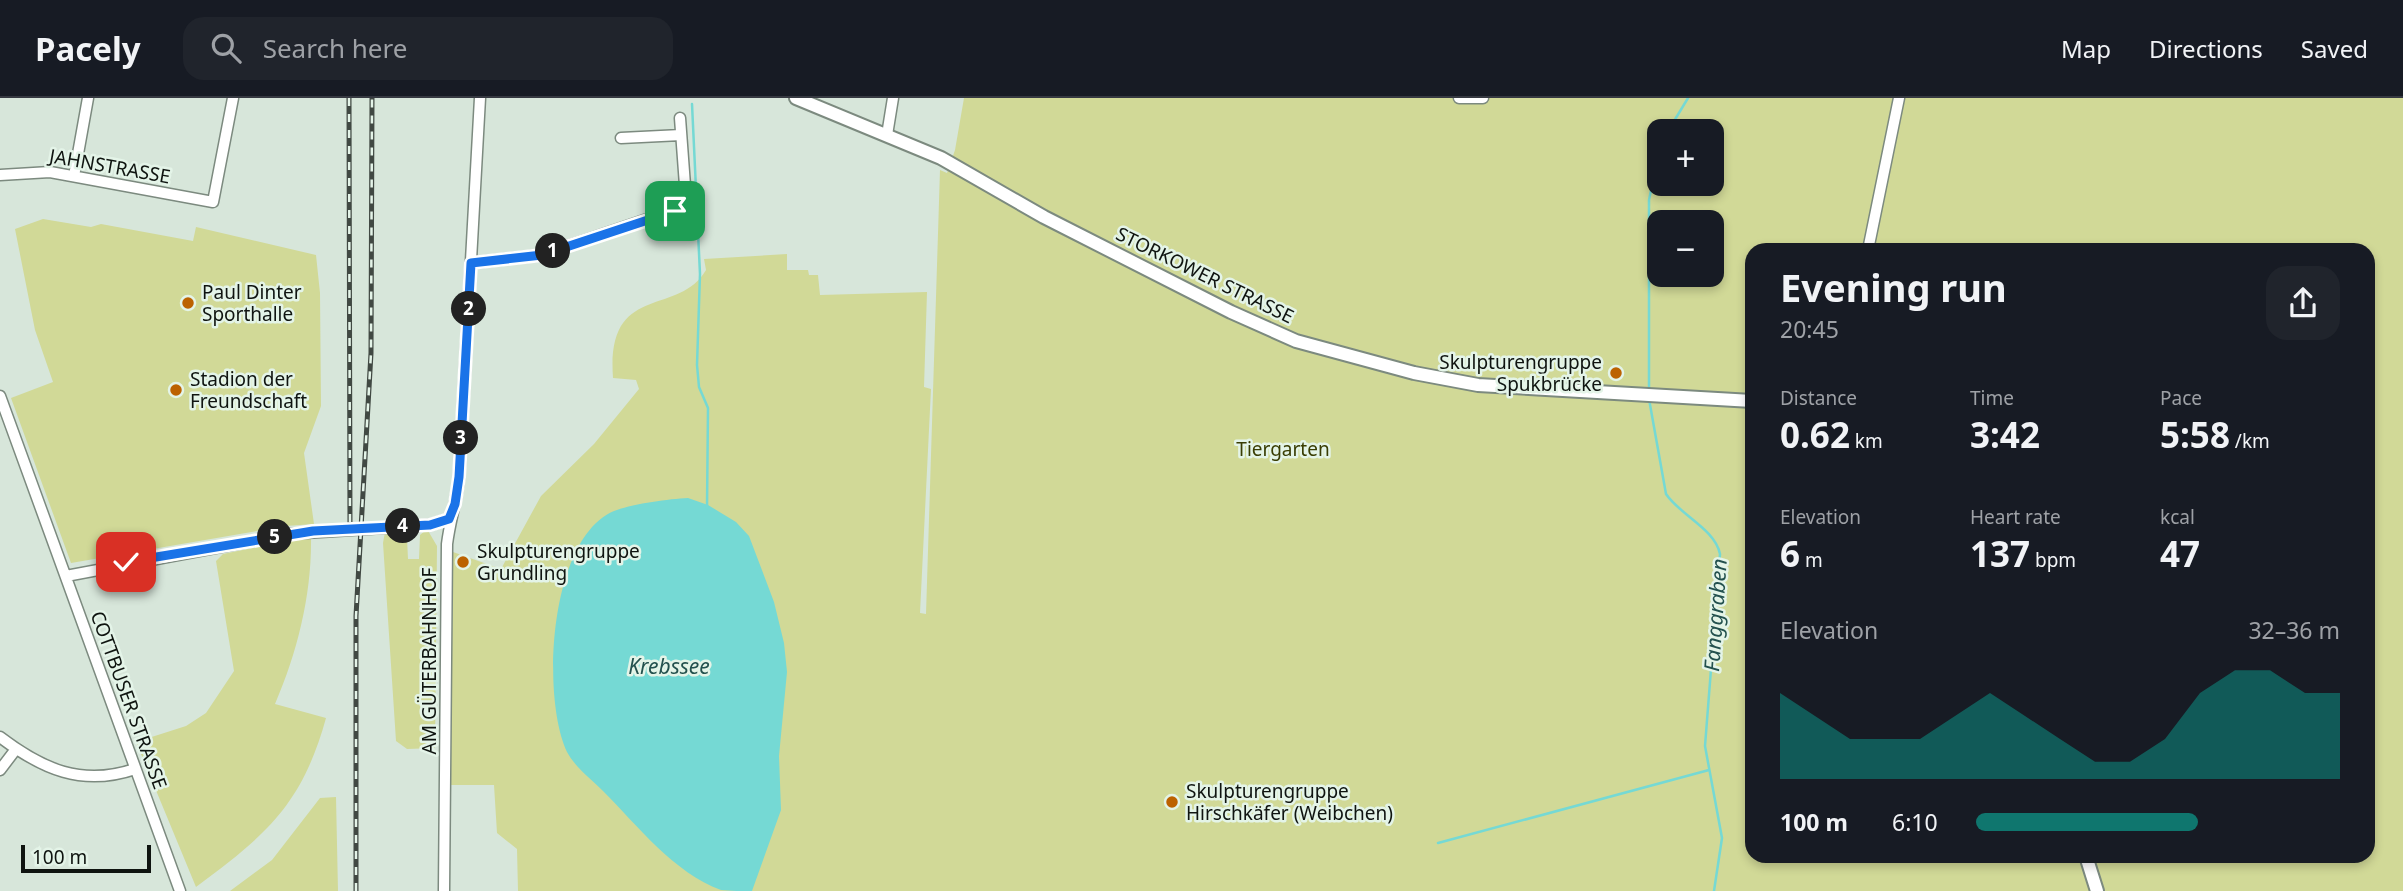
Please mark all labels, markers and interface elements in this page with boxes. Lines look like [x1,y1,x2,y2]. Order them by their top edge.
search box [183,17,673,80]
text: Pacely [35,26,141,71]
icon: search [207,29,245,67]
text: Search here [263,30,407,66]
text: Map [2061,32,2111,65]
text: Directions [2149,32,2263,65]
text: Saved [2301,32,2368,65]
map controls [1647,119,1724,287]
button: + [1647,119,1724,196]
street label: JAHNSTRASSE [46,142,172,189]
pin [645,181,705,241]
icon: arrive [656,192,694,230]
button: − [1647,210,1724,287]
street label: STORKOWER STRASSE [1112,221,1298,329]
pin: 1 [536,234,570,268]
text: 1 [547,237,558,263]
text: Evening run [1780,261,2007,313]
button: share [2266,266,2340,340]
place label: Paul Dinter Sporthalle [202,279,302,327]
pin: 2 [452,292,486,326]
marker: Paul Dinter Sporthalle [180,295,196,311]
text: 2 [463,295,474,321]
text: 20:45 [1780,313,1839,345]
place label: Skulpturengruppe Spukbrücke [1439,349,1602,397]
marker: Skulpturengruppe Spukbrücke [1608,365,1624,381]
place label: Stadion der Freundschaft [190,366,307,414]
marker: Stadion der Freundschaft [168,382,184,398]
text: Distance [1780,385,1857,411]
text: Time [1970,385,2014,411]
text: Pace [2160,385,2202,411]
text: 0.62 [1780,411,1850,458]
text: 3:42 [1970,411,2040,458]
text: 5:58 [2160,411,2230,458]
pin: 3 [444,420,478,456]
text: 3 [455,424,466,450]
text: km [1850,428,1883,454]
text: /km [2230,428,2270,454]
park label: Tiergarten [1236,436,1330,462]
text: Elevation [1780,504,1861,530]
text: Heart rate [1970,504,2061,530]
text: kcal [2160,504,2195,530]
pin: 4 [386,508,420,544]
text: 4 [397,512,408,538]
pin: 5 [258,520,292,555]
text: 5 [269,523,280,549]
text: 6 [1780,530,1800,577]
text: 137 [1970,530,2030,577]
text: 47 [2160,530,2200,577]
pin [96,532,156,592]
place label: Skulpturengruppe Grundling [477,538,640,586]
icon: check [107,543,145,581]
text: m [1800,547,1823,573]
text: bpm [2030,547,2076,573]
marker: Skulpturengruppe Grundling [455,554,471,570]
water label: Fanggraben [1697,558,1733,672]
street label: AM GÜTERBAHNHOF [416,567,442,754]
street label: COTTBUSER STRASSE [85,607,173,793]
text: Elevation [1780,614,1878,646]
text: 32–36 m [2248,614,2340,646]
water label: Krebssee [628,652,710,680]
place label: Skulpturengruppe Hirschkäfer (Weibchen) [1186,778,1393,826]
marker: Skulpturengruppe Hirschkäfer (Weibchen) [1164,794,1180,810]
text: 100 m [1780,806,1848,838]
text: 6:10 [1892,806,1938,838]
scale bar [21,842,150,874]
text: 100 m [32,844,87,870]

